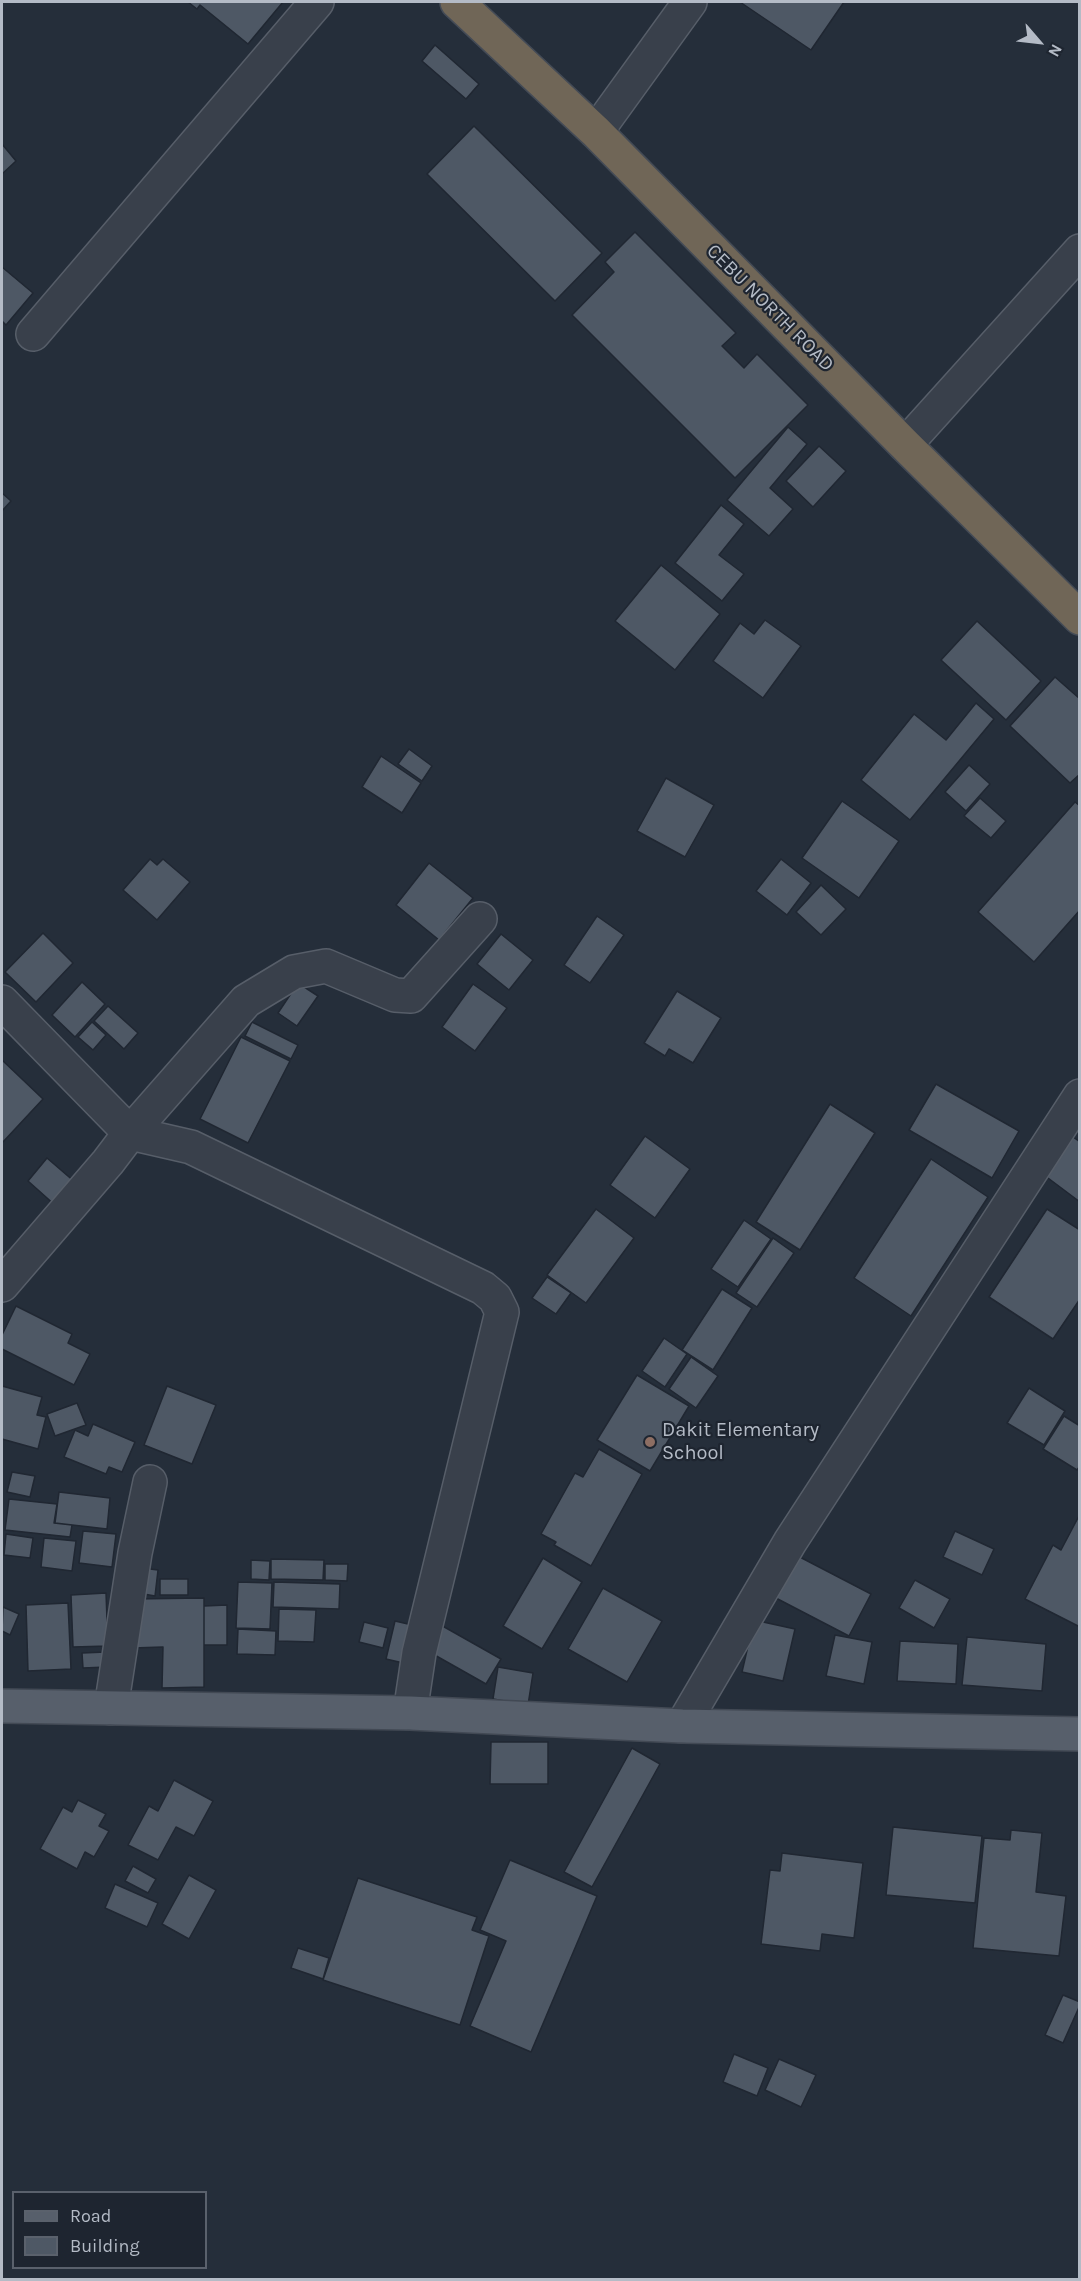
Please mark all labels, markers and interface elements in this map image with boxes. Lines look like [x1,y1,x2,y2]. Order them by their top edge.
north arrow [1009,12,1069,72]
text: N [1044,41,1066,60]
street label: CEBU NORTH ROAD [701,239,839,377]
place label: Dakit Elementary School [662,1418,819,1465]
marker: Dakit Elementary School [643,1435,657,1449]
legend [12,2191,207,2269]
text: Road [70,2205,111,2227]
text: Building [70,2235,140,2257]

